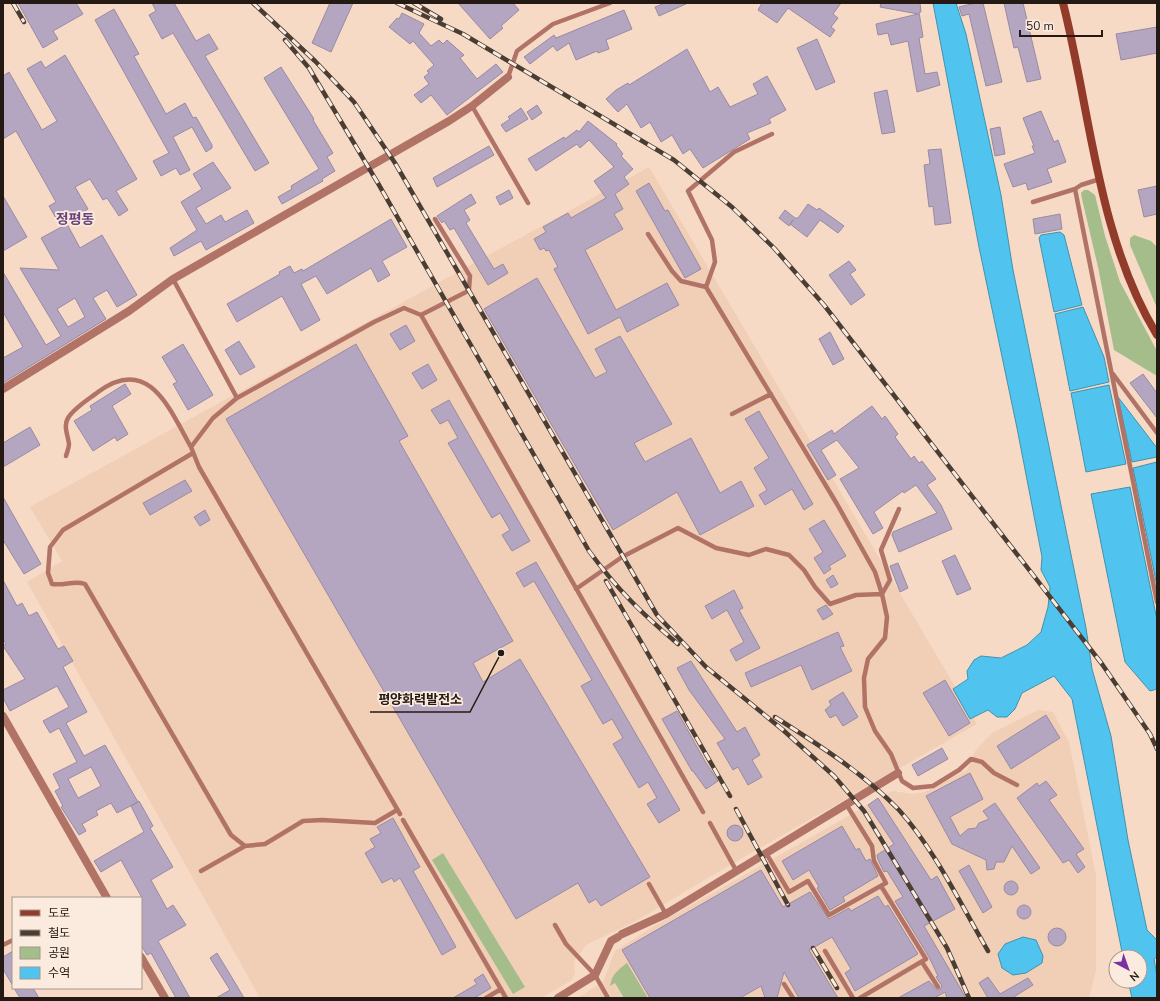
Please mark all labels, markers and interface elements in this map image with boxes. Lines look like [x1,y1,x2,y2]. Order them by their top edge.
scale bar [1020,12,1102,38]
text: 50 m [1026,18,1054,34]
district label: 정평동 [56,210,94,229]
callout: 평양화력발전소 [370,687,470,712]
text: 평양화력발전소 [378,691,462,709]
legend [12,897,142,989]
text: 도로 [48,905,70,921]
text: 철도 [48,925,70,941]
text: 공원 [48,945,70,961]
north arrow [1108,949,1148,989]
text: 수역 [48,965,70,981]
text: N [1126,968,1142,985]

